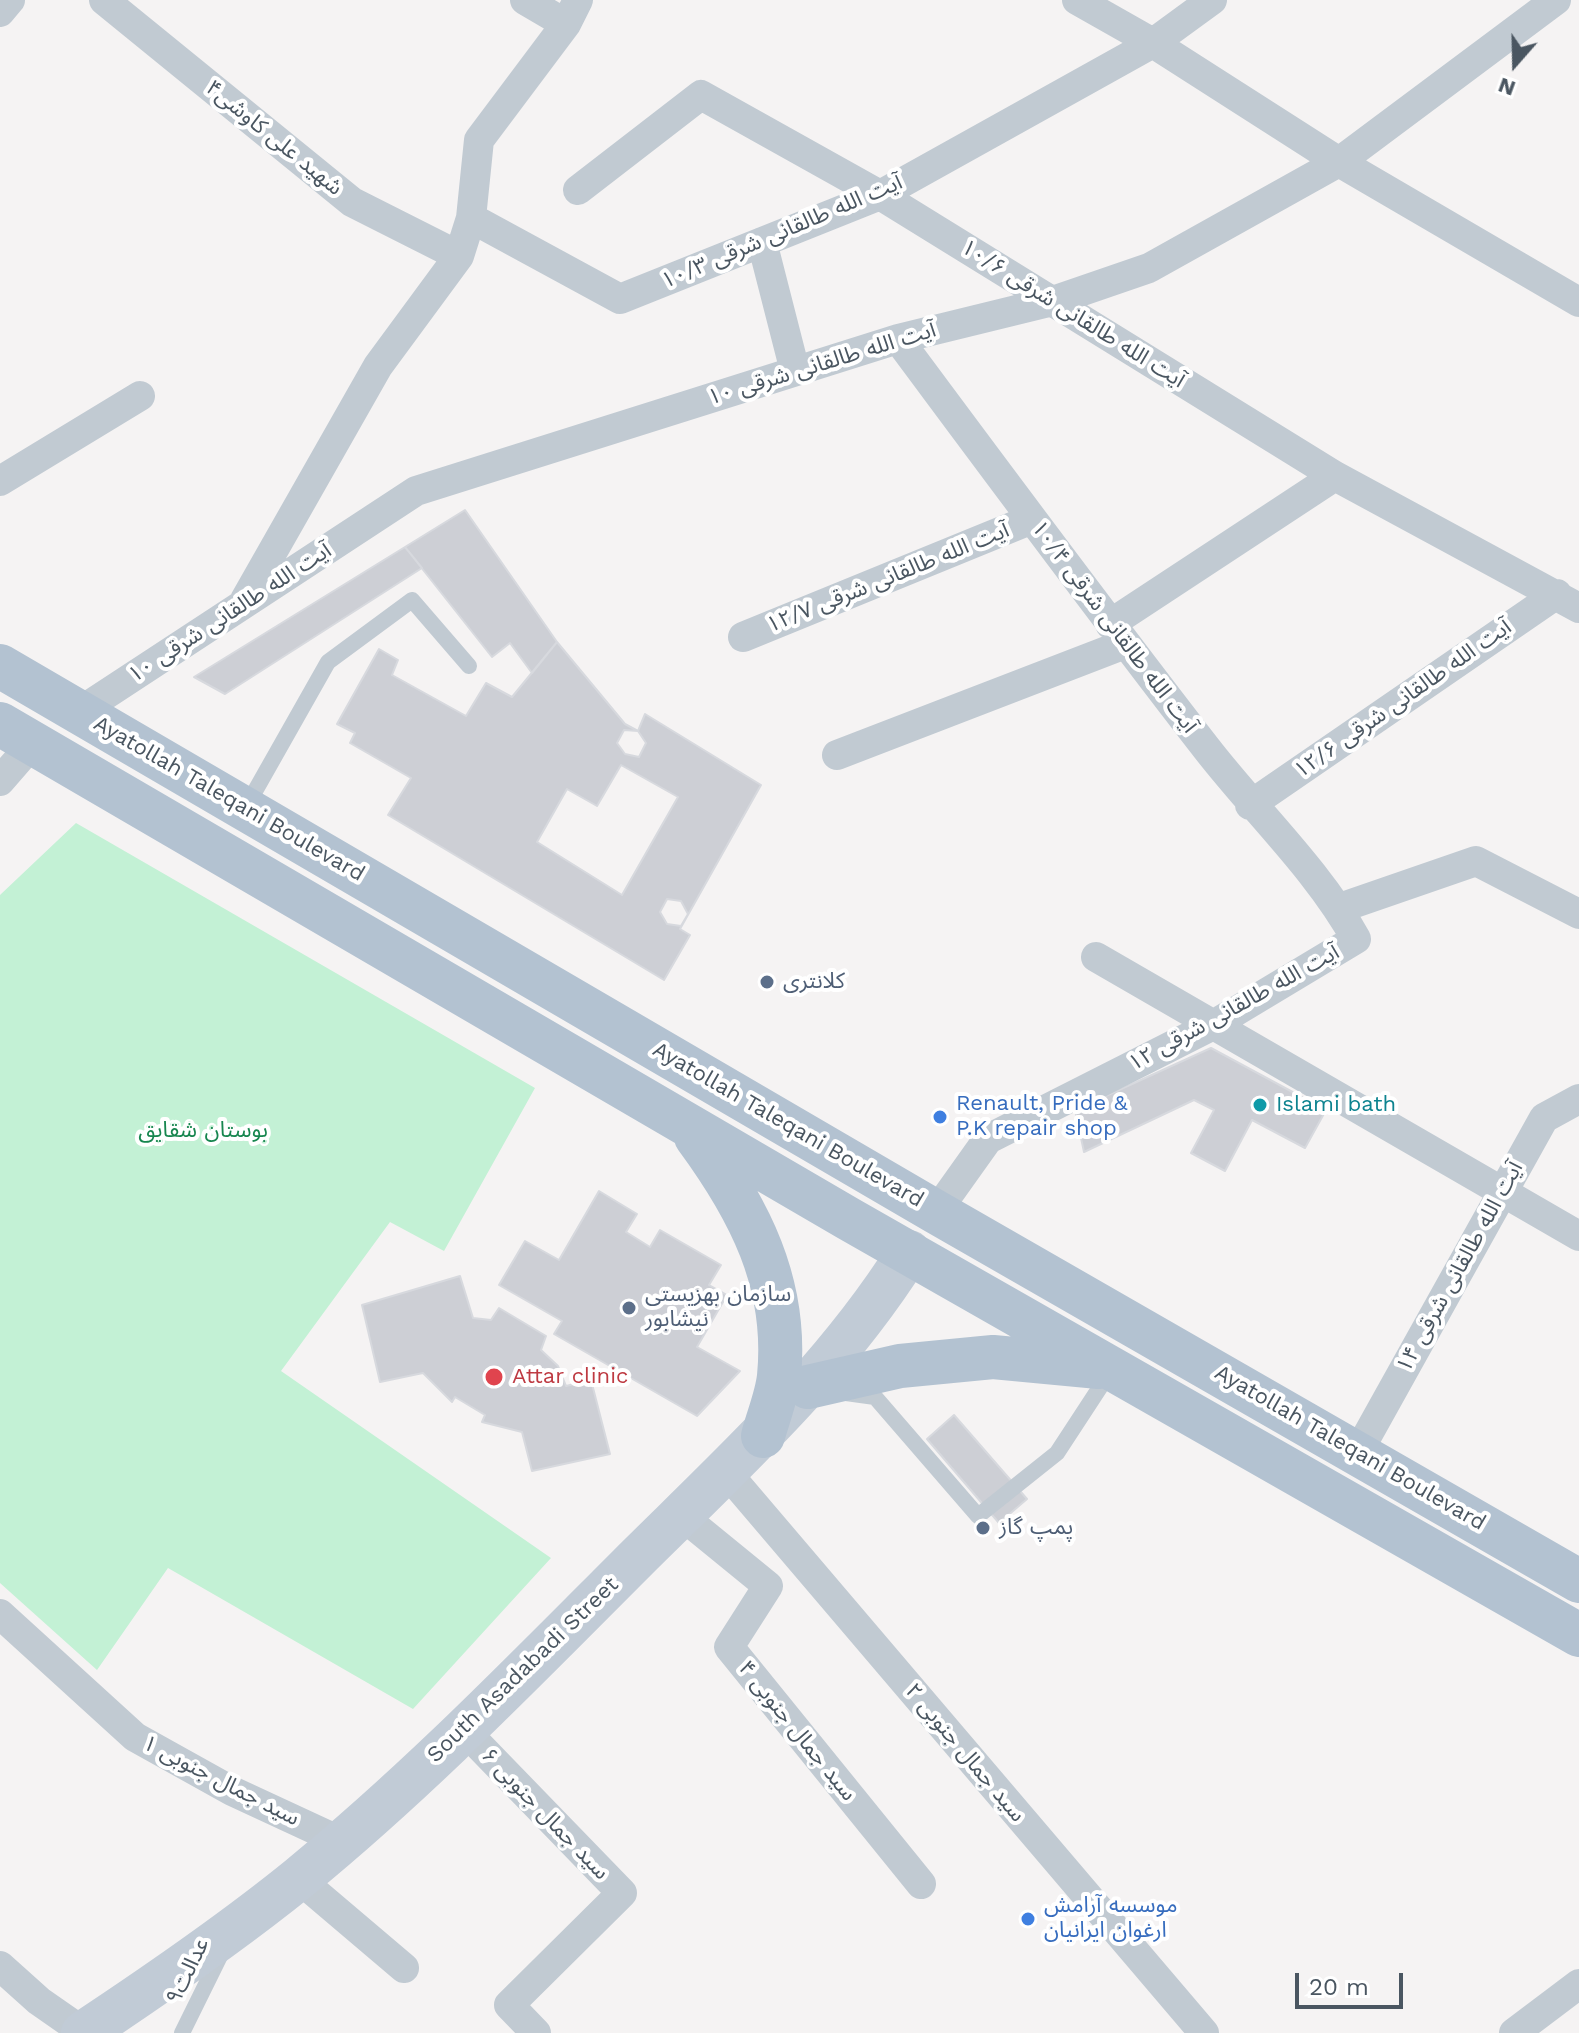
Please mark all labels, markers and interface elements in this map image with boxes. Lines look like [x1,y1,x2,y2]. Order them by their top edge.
north arrow [1475,24,1555,104]
text: N [1495,72,1519,102]
street label: شهید علی کاوشی۴ [200,75,348,201]
street label: آیت الله طالقانی شرقی ۱۰/۳ [658,169,906,295]
street label: آیت الله طالقانی شرقی ۱۰/۶ [956,234,1190,394]
street label: آیت الله طالقانی شرقی ۱۰ [705,317,939,411]
street label: آیت الله طالقانی شرقی ۱۰/۴ [1025,516,1203,738]
street label: آیت الله طالقانی شرقی ۱۲/۷ [763,517,1013,639]
street label: آیت الله طالقانی شرقی ۱۰ [123,537,337,689]
street label: آیت الله طالقانی شرقی ۱۲/۶ [1289,614,1517,784]
street label: Ayatollah Taleqani Boulevard [89,710,369,888]
street label: آیت الله طالقانی شرقی ۱۲ [1124,939,1344,1077]
place label: کلانتری [783,969,845,995]
marker: کلانتری [758,973,776,991]
street label: Ayatollah Taleqani Boulevard [648,1036,928,1214]
place label: Renault, Pride & P.K repair shop [956,1091,1127,1142]
place label: Islami bath [1276,1092,1396,1118]
marker: Islami bath [1251,1096,1269,1114]
marker: Renault, Pride & P.K repair shop [931,1108,949,1126]
park label: بوستان شقایق [138,1118,268,1144]
street label: آیت الله طالقانی شرقی ۱۴ [1391,1157,1529,1377]
place label: سازمان بهزیستی نیشابور [645,1282,791,1334]
marker: سازمان بهزیستی نیشابور [620,1299,638,1317]
street label: Ayatollah Taleqani Boulevard [1210,1359,1490,1537]
place label: Attar clinic [512,1364,628,1390]
marker: Attar clinic [483,1366,505,1388]
place label: پمپ گاز [999,1515,1073,1541]
marker: پمپ گاز [974,1519,992,1537]
street label: South Asadabadi Street [422,1572,624,1768]
street label: سید جمال جنوبی ۴ [732,1656,862,1806]
street label: سید جمال جنوبی ۲ [899,1678,1031,1828]
street label: سید جمال جنوبی ۱ [138,1730,304,1832]
street label: سید جمال جنوبی ۶ [476,1743,614,1885]
place label: موسسه آرامش ارغوان ایرانیان [1044,1893,1177,1944]
marker: موسسه آرامش ارغوان ایرانیان [1019,1910,1037,1928]
street label: عدالت۹ [161,1934,215,2008]
scale bar [1299,1957,1407,2007]
text: 20 m [1309,1973,1369,2001]

